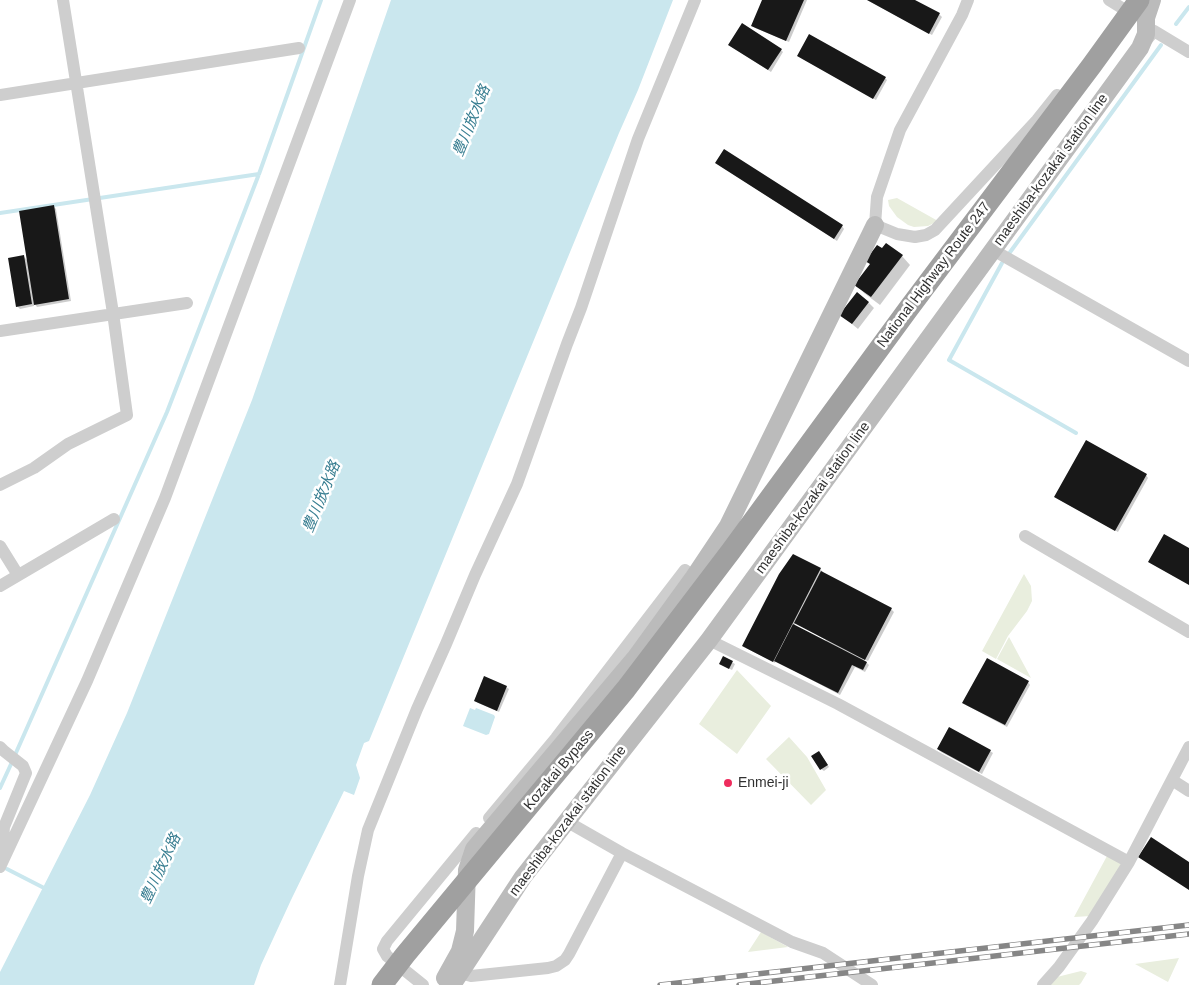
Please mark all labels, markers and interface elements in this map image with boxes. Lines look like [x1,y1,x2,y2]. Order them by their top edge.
water label: 豊川放水路 [450,83,494,159]
street label: maeshiba-kozakai station line [990,91,1112,249]
street label: National Highway Route 247 [874,199,994,351]
street label: maeshiba-kozakai station line [752,419,874,577]
water label: 豊川放水路 [300,459,344,535]
street label: Kozakai Bypass [521,726,597,814]
street label: maeshiba-kozakai station line [506,743,630,899]
place label: Enmei-ji [738,775,789,791]
marker: Enmei-ji [722,777,734,789]
water label: 豊川放水路 [137,831,185,907]

